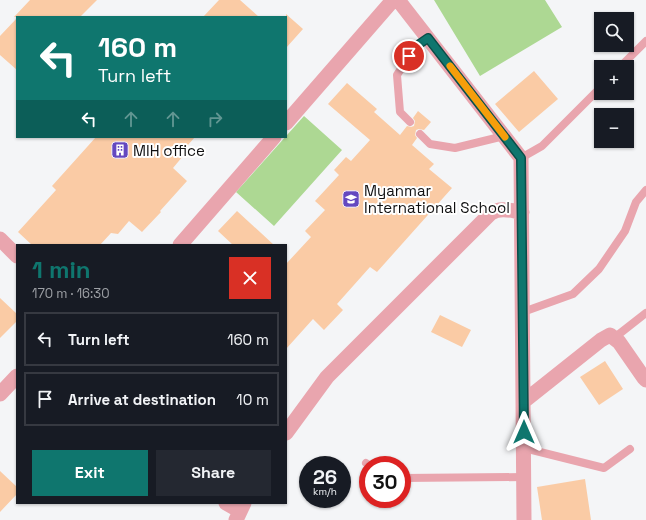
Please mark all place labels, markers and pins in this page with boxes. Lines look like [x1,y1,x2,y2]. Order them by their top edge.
pin [392,39,426,73]
building icon: MIH office [110,140,130,160]
place label: MIH office [133,141,205,160]
place label: Myanmar International School [364,181,510,217]
school or university icon: Myanmar International School [341,189,361,209]

